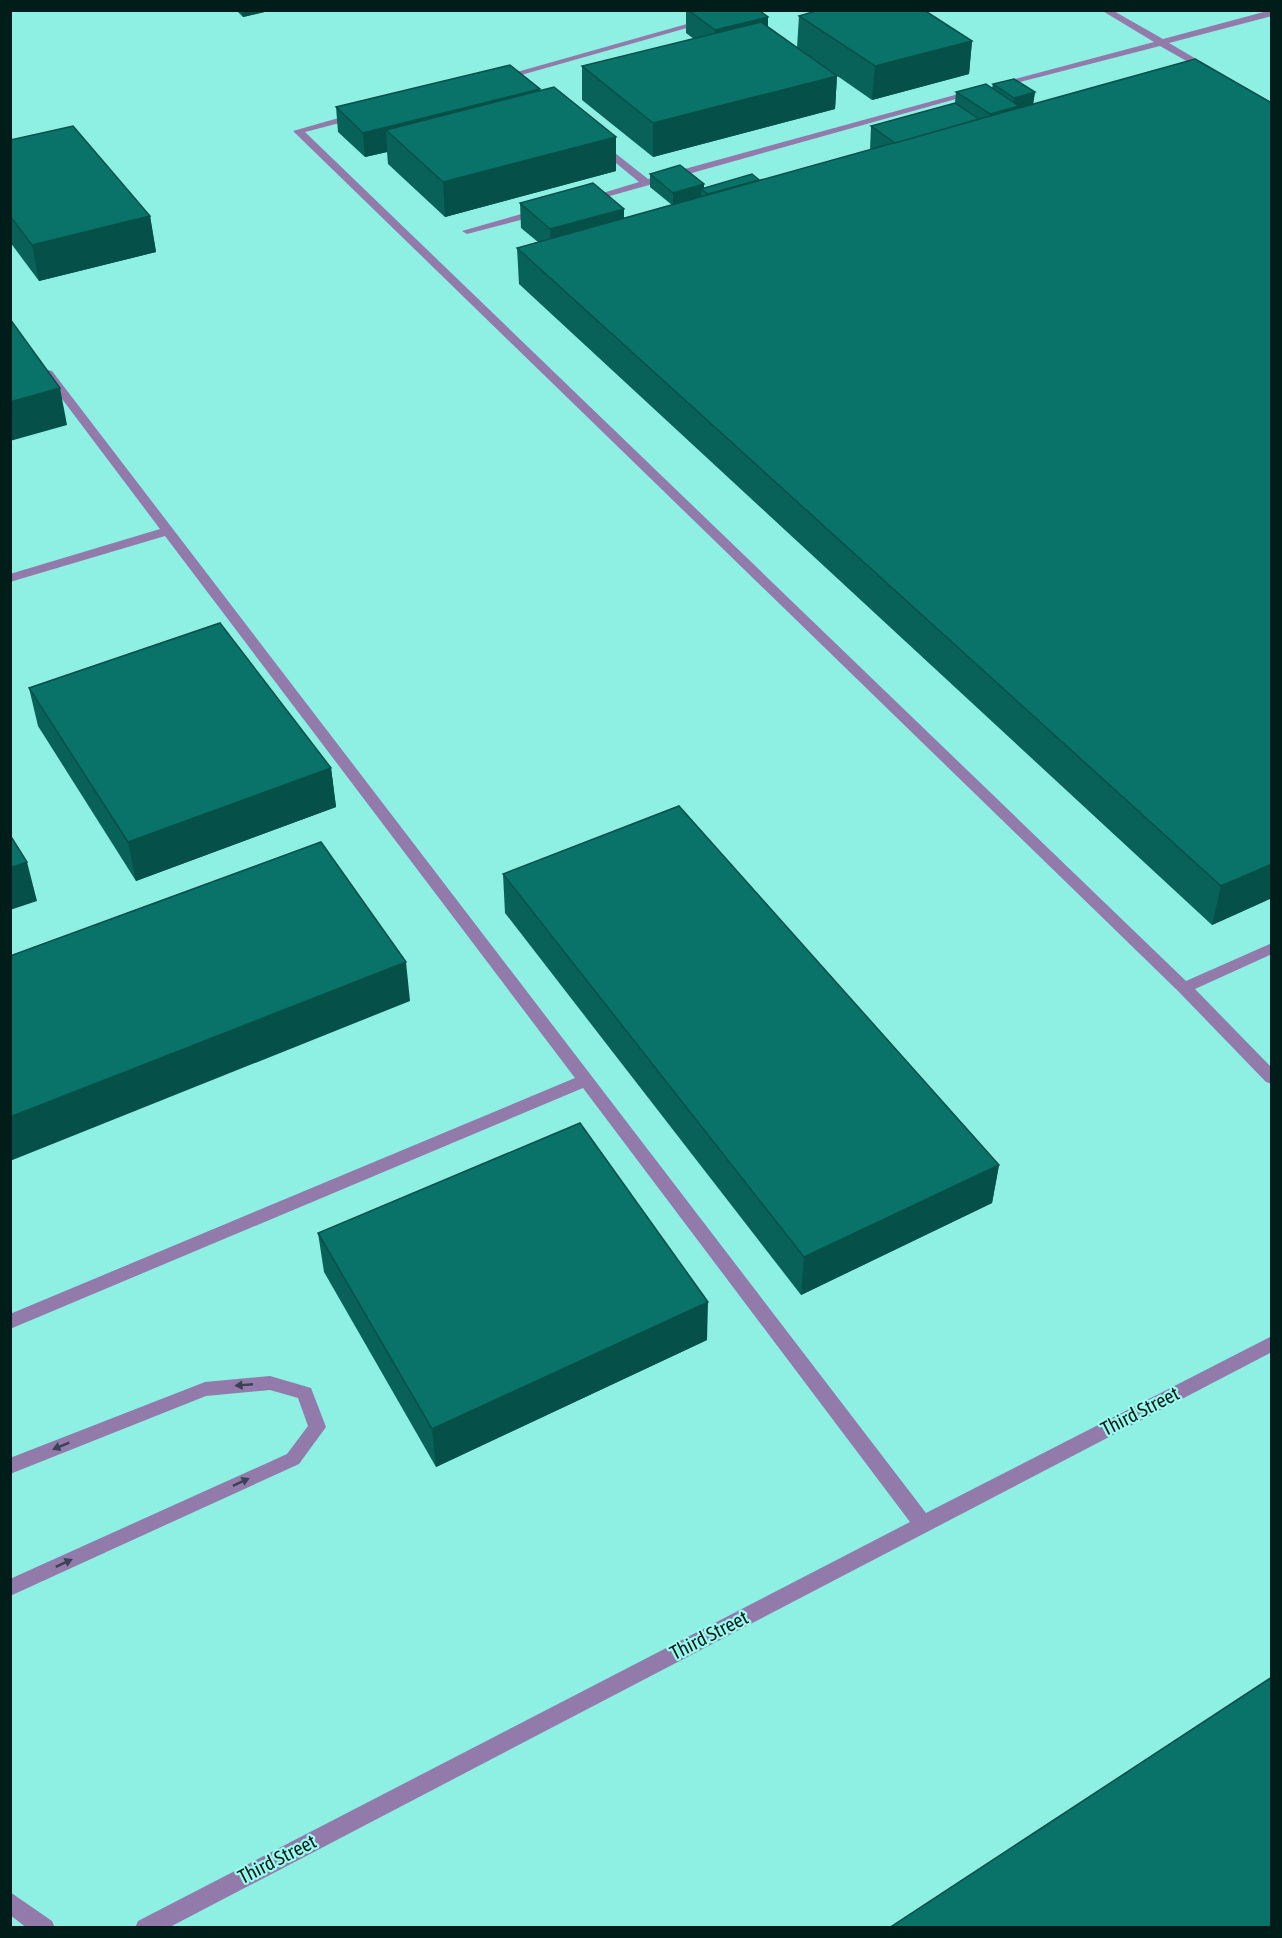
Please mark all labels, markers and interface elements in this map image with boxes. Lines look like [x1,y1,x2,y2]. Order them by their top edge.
one-way arrow [235,1381,254,1390]
street label: Third Street [1097,1381,1183,1440]
one-way arrow [51,1441,69,1451]
one-way arrow [233,1478,250,1487]
one-way arrow [55,1559,72,1568]
street label: Third Street [666,1605,752,1664]
street label: Third Street [234,1829,320,1888]

